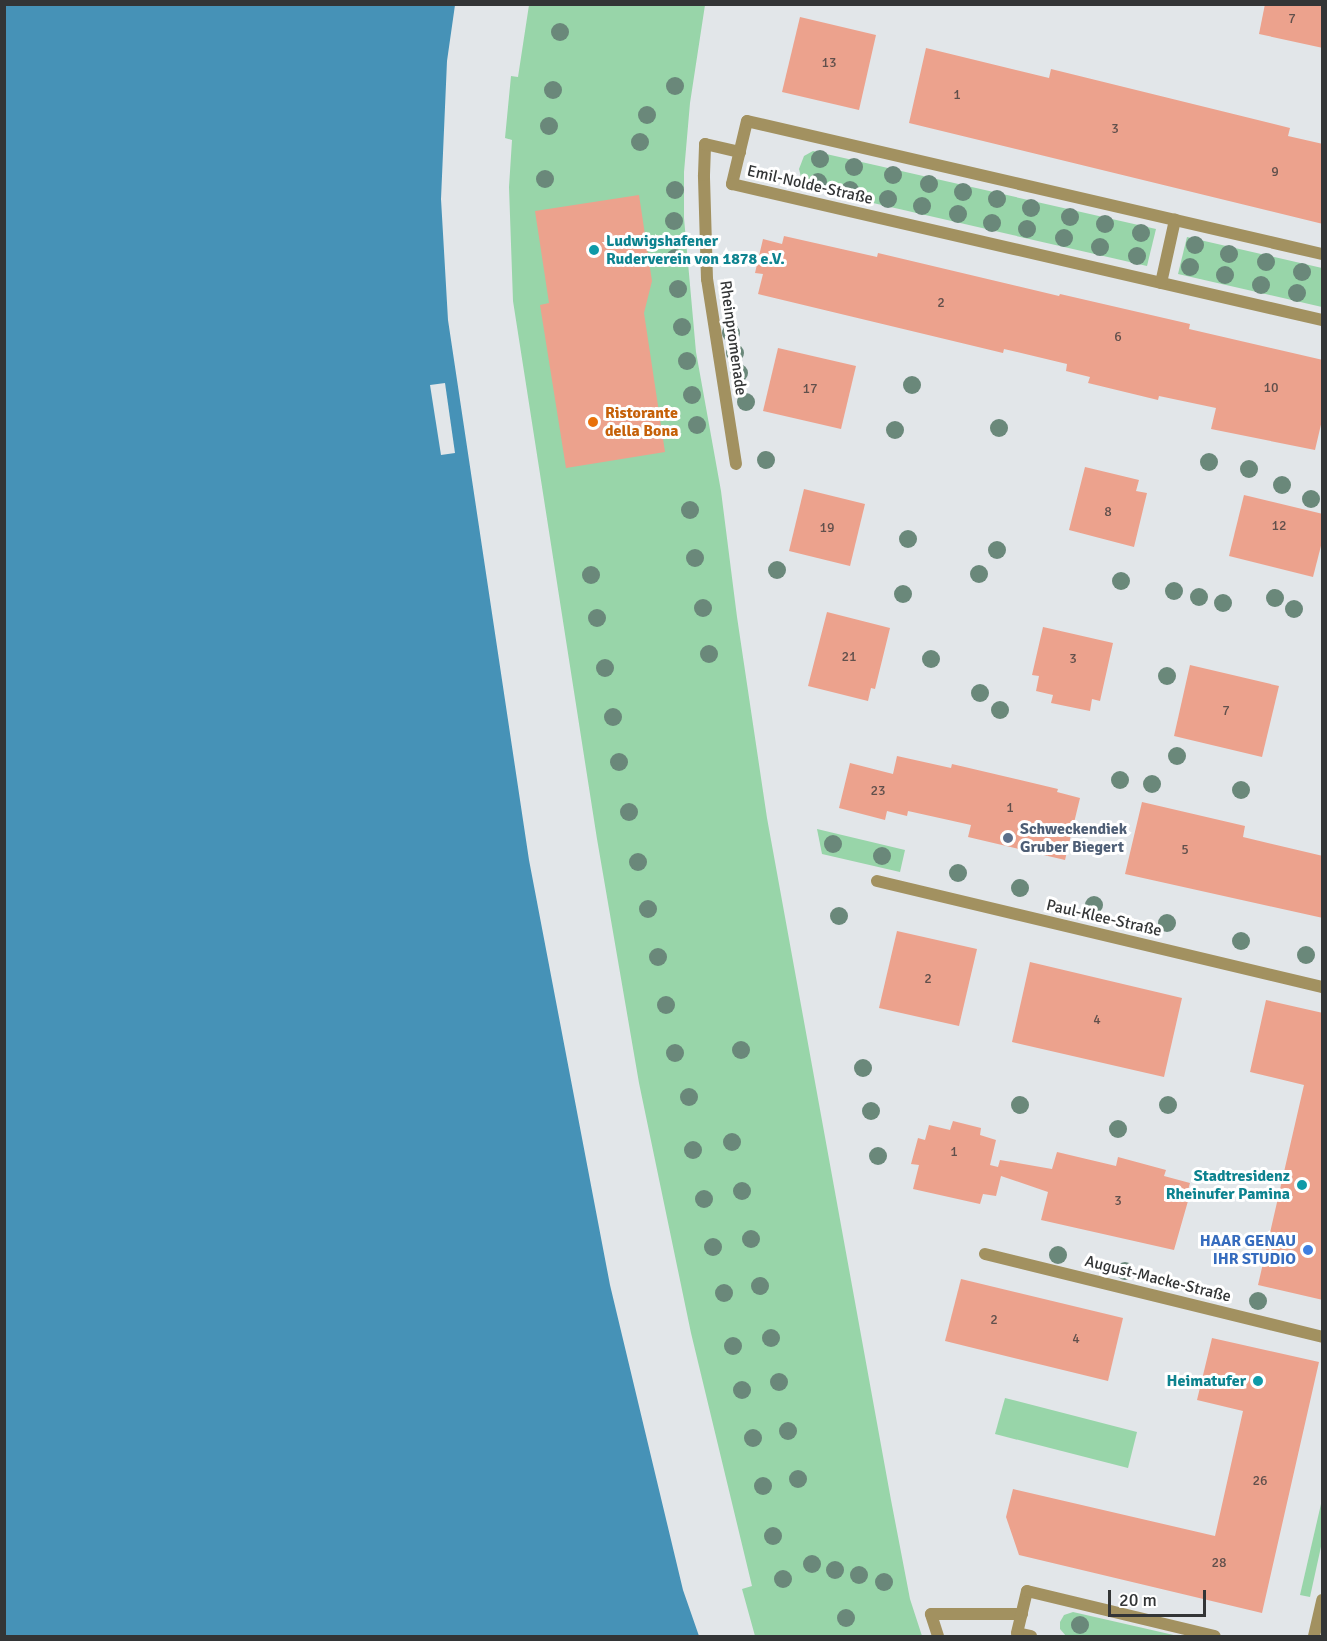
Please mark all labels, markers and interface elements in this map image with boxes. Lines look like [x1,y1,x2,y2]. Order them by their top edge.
house number: 7 [1288,11,1296,27]
house number: 13 [821,55,837,71]
house number: 1 [953,87,961,103]
house number: 3 [1111,121,1119,137]
street label: Emil-Nolde-Straße [745,161,875,209]
house number: 9 [1271,164,1279,180]
place label: Ludwigshafener Ruderverein von 1878 e.V. [606,231,785,269]
marker: Ludwigshafener Ruderverein von 1878 e.V. [587,243,601,257]
street label: Rheinpromenade [715,279,751,397]
house number: 2 [937,295,945,311]
house number: 6 [1114,329,1122,345]
house number: 10 [1263,380,1279,396]
house number: 17 [802,381,818,397]
place label: Ristorante della Bona [605,403,678,441]
marker: Ristorante della Bona [586,415,600,429]
house number: 8 [1104,504,1112,520]
house number: 12 [1271,518,1287,534]
house number: 19 [819,520,835,536]
house number: 21 [841,649,857,665]
house number: 3 [1069,651,1077,667]
house number: 7 [1222,703,1230,719]
house number: 23 [870,783,886,799]
house number: 1 [1006,800,1014,816]
place label: Schweckendiek Gruber Biegert [1020,819,1127,857]
marker: Schweckendiek Gruber Biegert [1001,831,1015,845]
house number: 5 [1181,842,1189,858]
street label: Paul-Klee-Straße [1044,895,1164,941]
house number: 2 [924,971,932,987]
house number: 4 [1093,1012,1101,1028]
house number: 1 [950,1144,958,1160]
place label: Stadtresidenz Rheinufer Pamina [1166,1166,1290,1204]
marker: Stadtresidenz Rheinufer Pamina [1295,1178,1309,1192]
house number: 3 [1114,1193,1122,1209]
place label: HAAR GENAU IHR STUDIO [1200,1231,1296,1269]
marker: HAAR GENAU IHR STUDIO [1301,1243,1315,1257]
street label: August-Macke-Straße [1083,1252,1233,1306]
house number: 2 [990,1312,998,1328]
house number: 4 [1072,1331,1080,1347]
place label: Heimatufer [1167,1371,1246,1391]
marker: Heimatufer [1251,1374,1265,1388]
house number: 26 [1252,1473,1268,1489]
house number: 28 [1211,1555,1227,1571]
scale bar [1111,1578,1208,1616]
text: 20 m [1119,1589,1157,1611]

